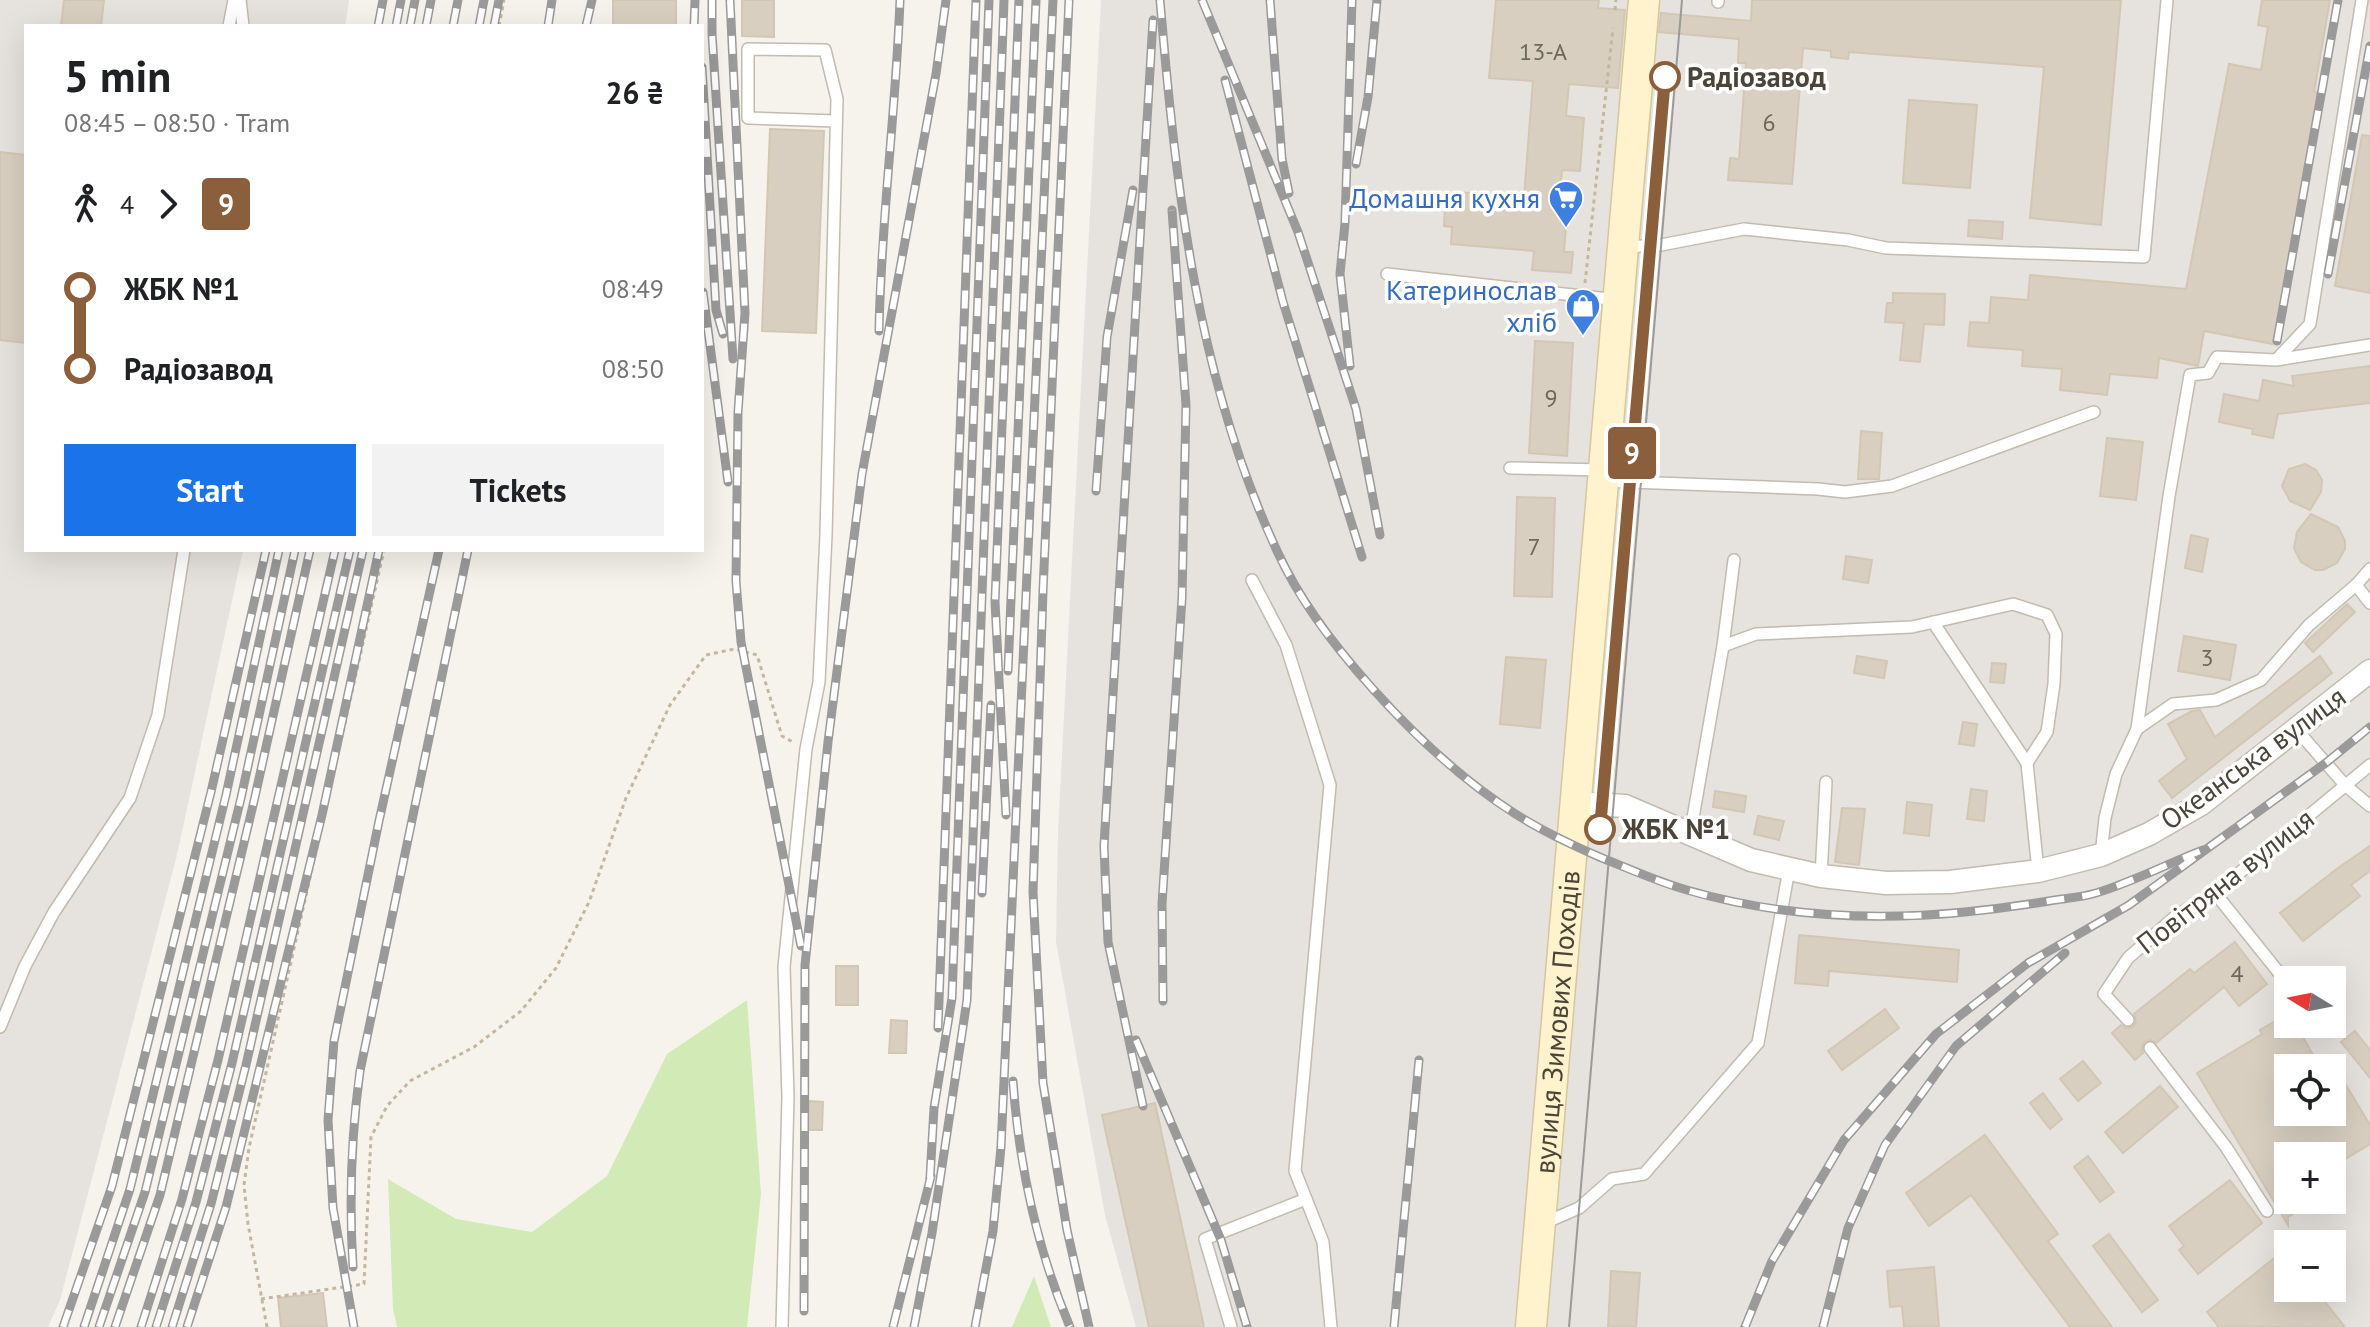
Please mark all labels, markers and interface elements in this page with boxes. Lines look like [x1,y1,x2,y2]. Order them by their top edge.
house number: 13-А [1519,36,1567,67]
text: 5 min [64,47,171,104]
place label: Радіозавод [1687,58,1826,95]
marker: Радіозавод [1650,62,1680,92]
text: 26 ₴ [605,73,664,112]
text: 08:45 – 08:50 · Tram [64,106,290,139]
house number: 6 [1762,107,1776,138]
place label: Домашня кухня [1349,179,1540,216]
supermarket icon: Домашня кухня [1547,179,1585,229]
icon: walk [64,182,108,226]
icon: forward [146,182,190,226]
text: 9 [218,185,234,222]
text: 4 [120,188,134,221]
text: ЖБК №1 [124,269,240,308]
place label: Катеринослав хліб [1386,271,1557,340]
text: 08:49 [602,272,664,305]
shop icon: Катеринослав хліб [1564,287,1602,337]
text: Радіозавод [124,349,273,388]
text: 08:50 [602,352,664,385]
house number: 9 [1544,382,1558,413]
line badge: 9 [1606,427,1658,479]
text: 9 [1624,434,1640,471]
button: Start [64,444,356,536]
button: Tickets [372,444,664,536]
house number: 7 [1527,531,1541,562]
house number: 3 [2200,642,2214,673]
street label: Океанська вулиця [2153,678,2353,837]
street label: Повітряна вулиця [2128,800,2321,962]
place label: ЖБК №1 [1621,810,1730,847]
marker: ЖБК №1 [1585,814,1615,844]
street label: вулиця Зимових Походів [1525,869,1588,1175]
house number: 4 [2230,958,2244,989]
north arrow [2274,966,2346,1038]
map controls [2274,966,2346,1302]
button: locate [2274,1054,2346,1126]
button: + [2274,1142,2346,1214]
button: − [2274,1230,2346,1302]

